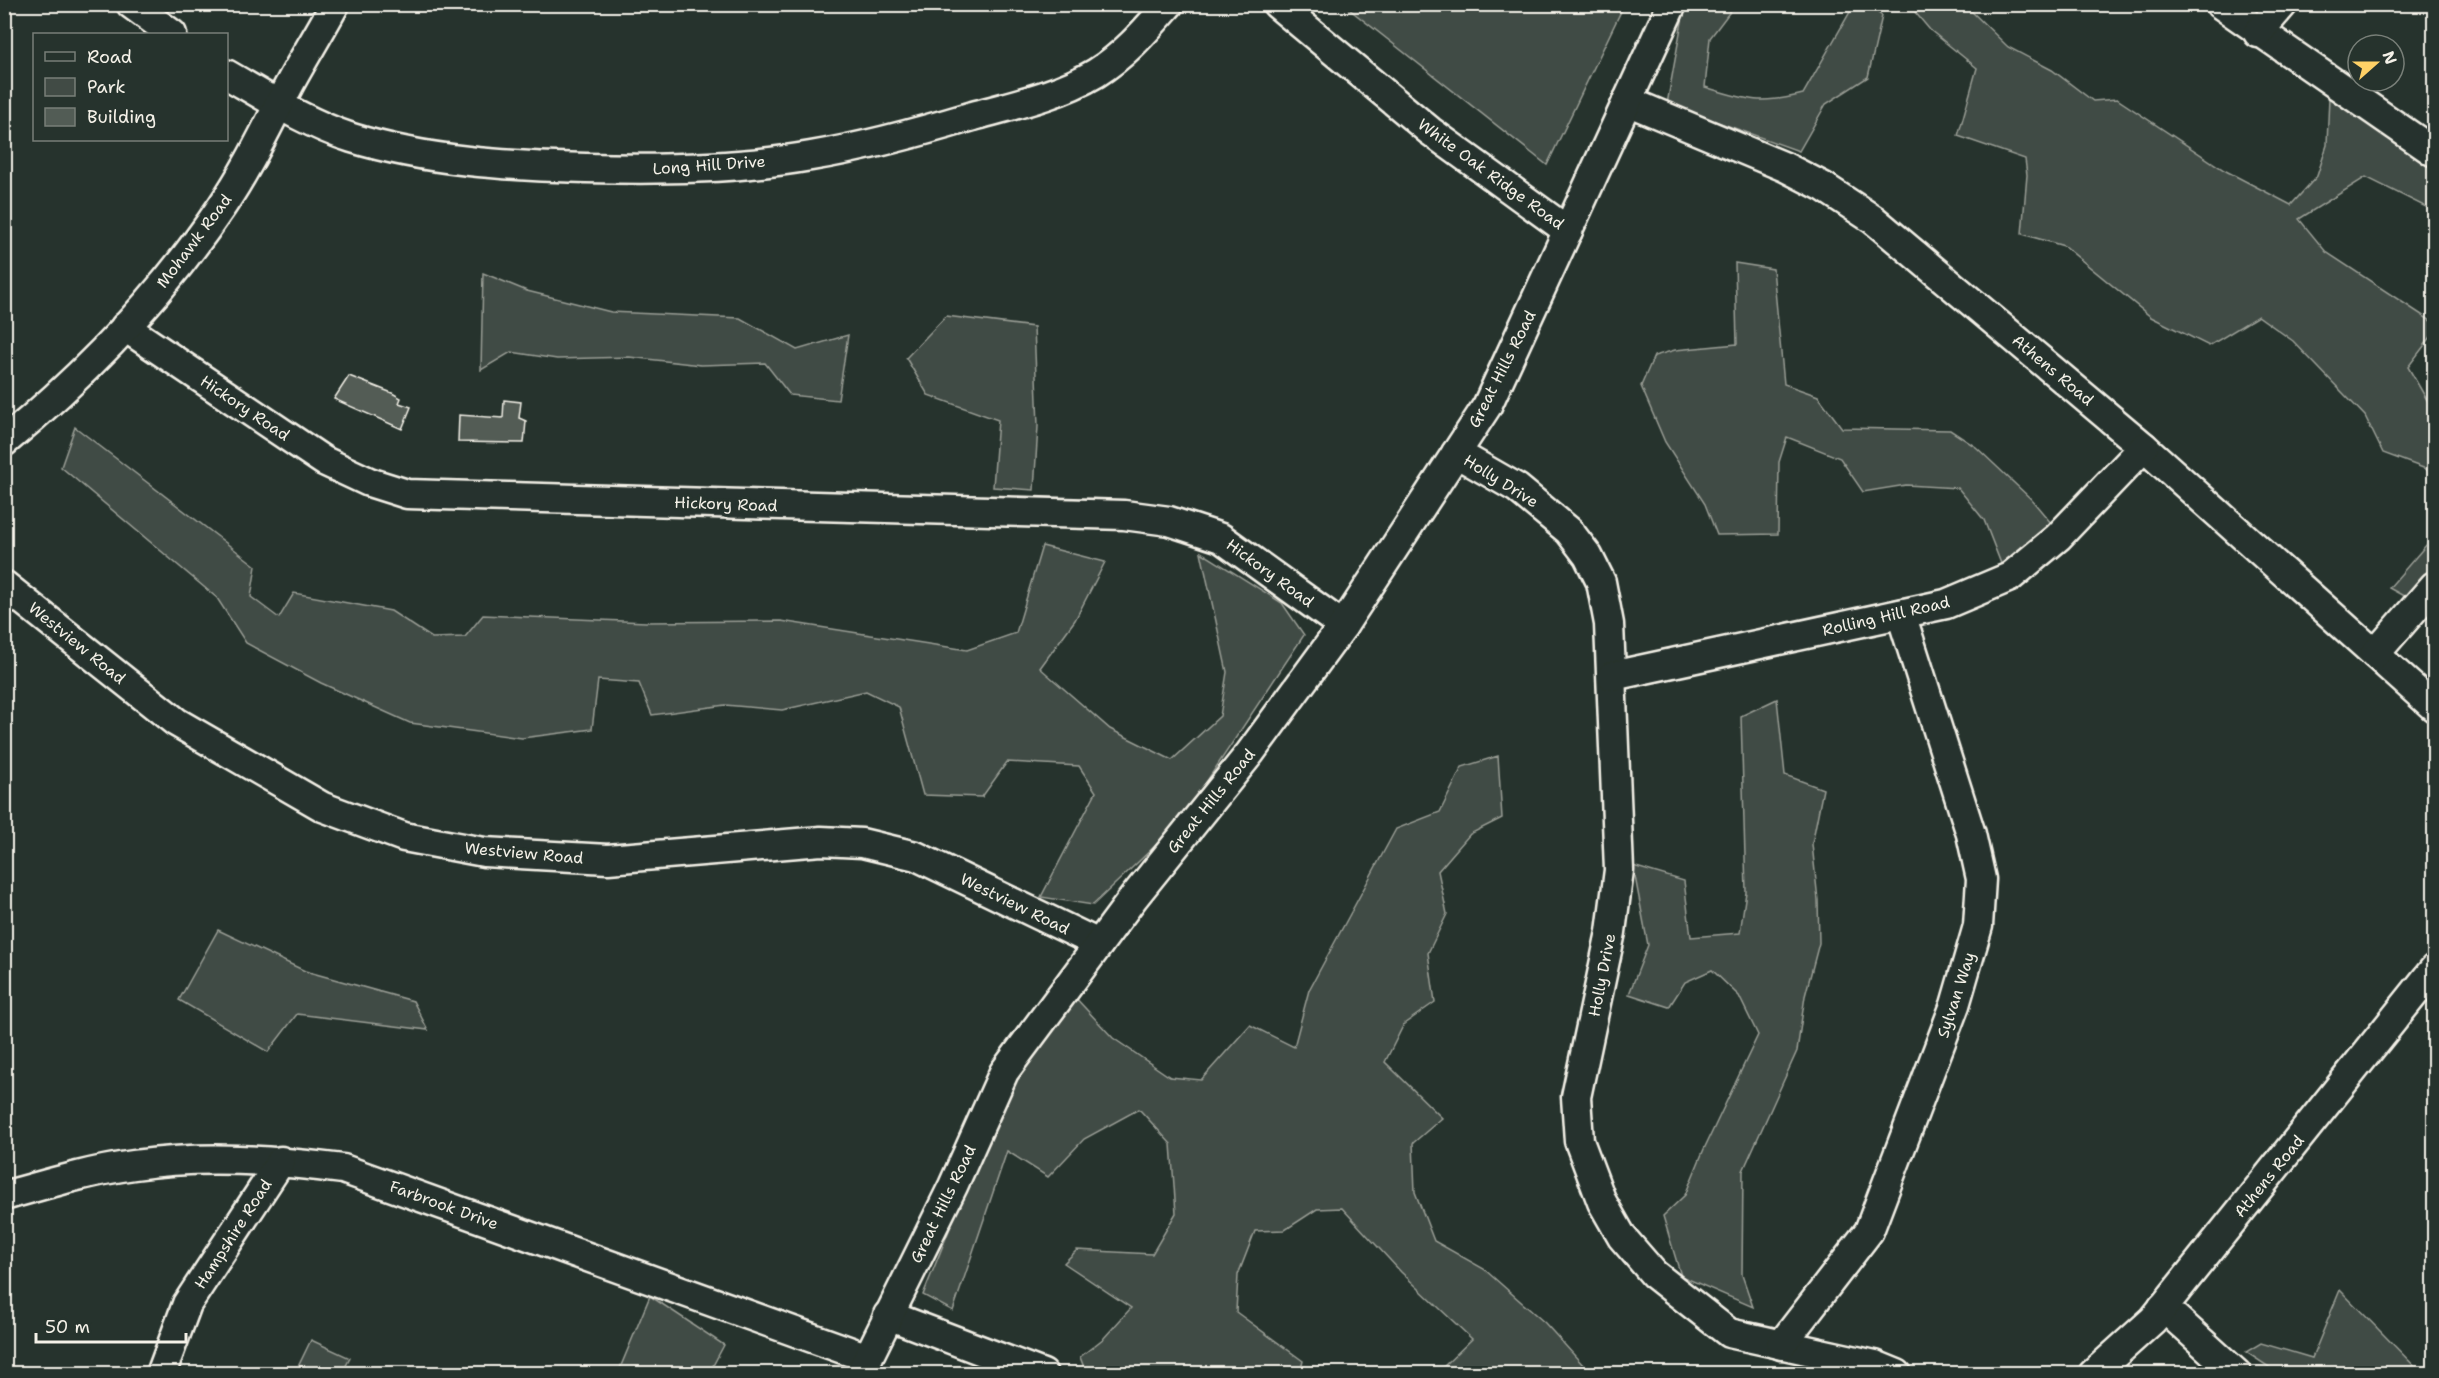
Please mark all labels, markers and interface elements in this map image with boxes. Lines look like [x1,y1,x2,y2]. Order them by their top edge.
legend [33,33,228,141]
north arrow [2346,33,2406,93]
text: Road [87,45,132,69]
text: N [2377,48,2402,67]
text: Park [87,75,126,99]
text: Building [87,105,156,129]
street label: White Oak Ridge Road [1414,114,1568,234]
street label: Long Hill Drive [652,151,766,179]
street label: Mohawk Road [152,190,236,292]
street label: Great Hills Road [1463,307,1541,431]
street label: Athens Road [2008,330,2098,410]
street label: Hickory Road [196,370,294,446]
street label: Holly Drive [1460,450,1542,512]
street label: Hickory Road [674,492,778,516]
street label: Hickory Road [1222,534,1318,612]
street label: Rolling Hill Road [1820,591,1952,641]
street label: Westview Road [24,597,130,689]
street label: Great Hills Road [1162,744,1260,858]
street label: Westview Road [464,837,584,869]
street label: Westview Road [957,868,1073,940]
street label: Holly Drive [1584,932,1620,1018]
street label: Sylvan Way [1932,949,1980,1041]
street label: Athens Road [2229,1130,2309,1222]
street label: Great Hills Road [905,1141,981,1267]
street label: Hampshire Road [190,1175,276,1293]
street label: Farbrook Drive [387,1176,501,1234]
scale bar [36,1306,186,1344]
text: 50 m [45,1315,90,1339]

